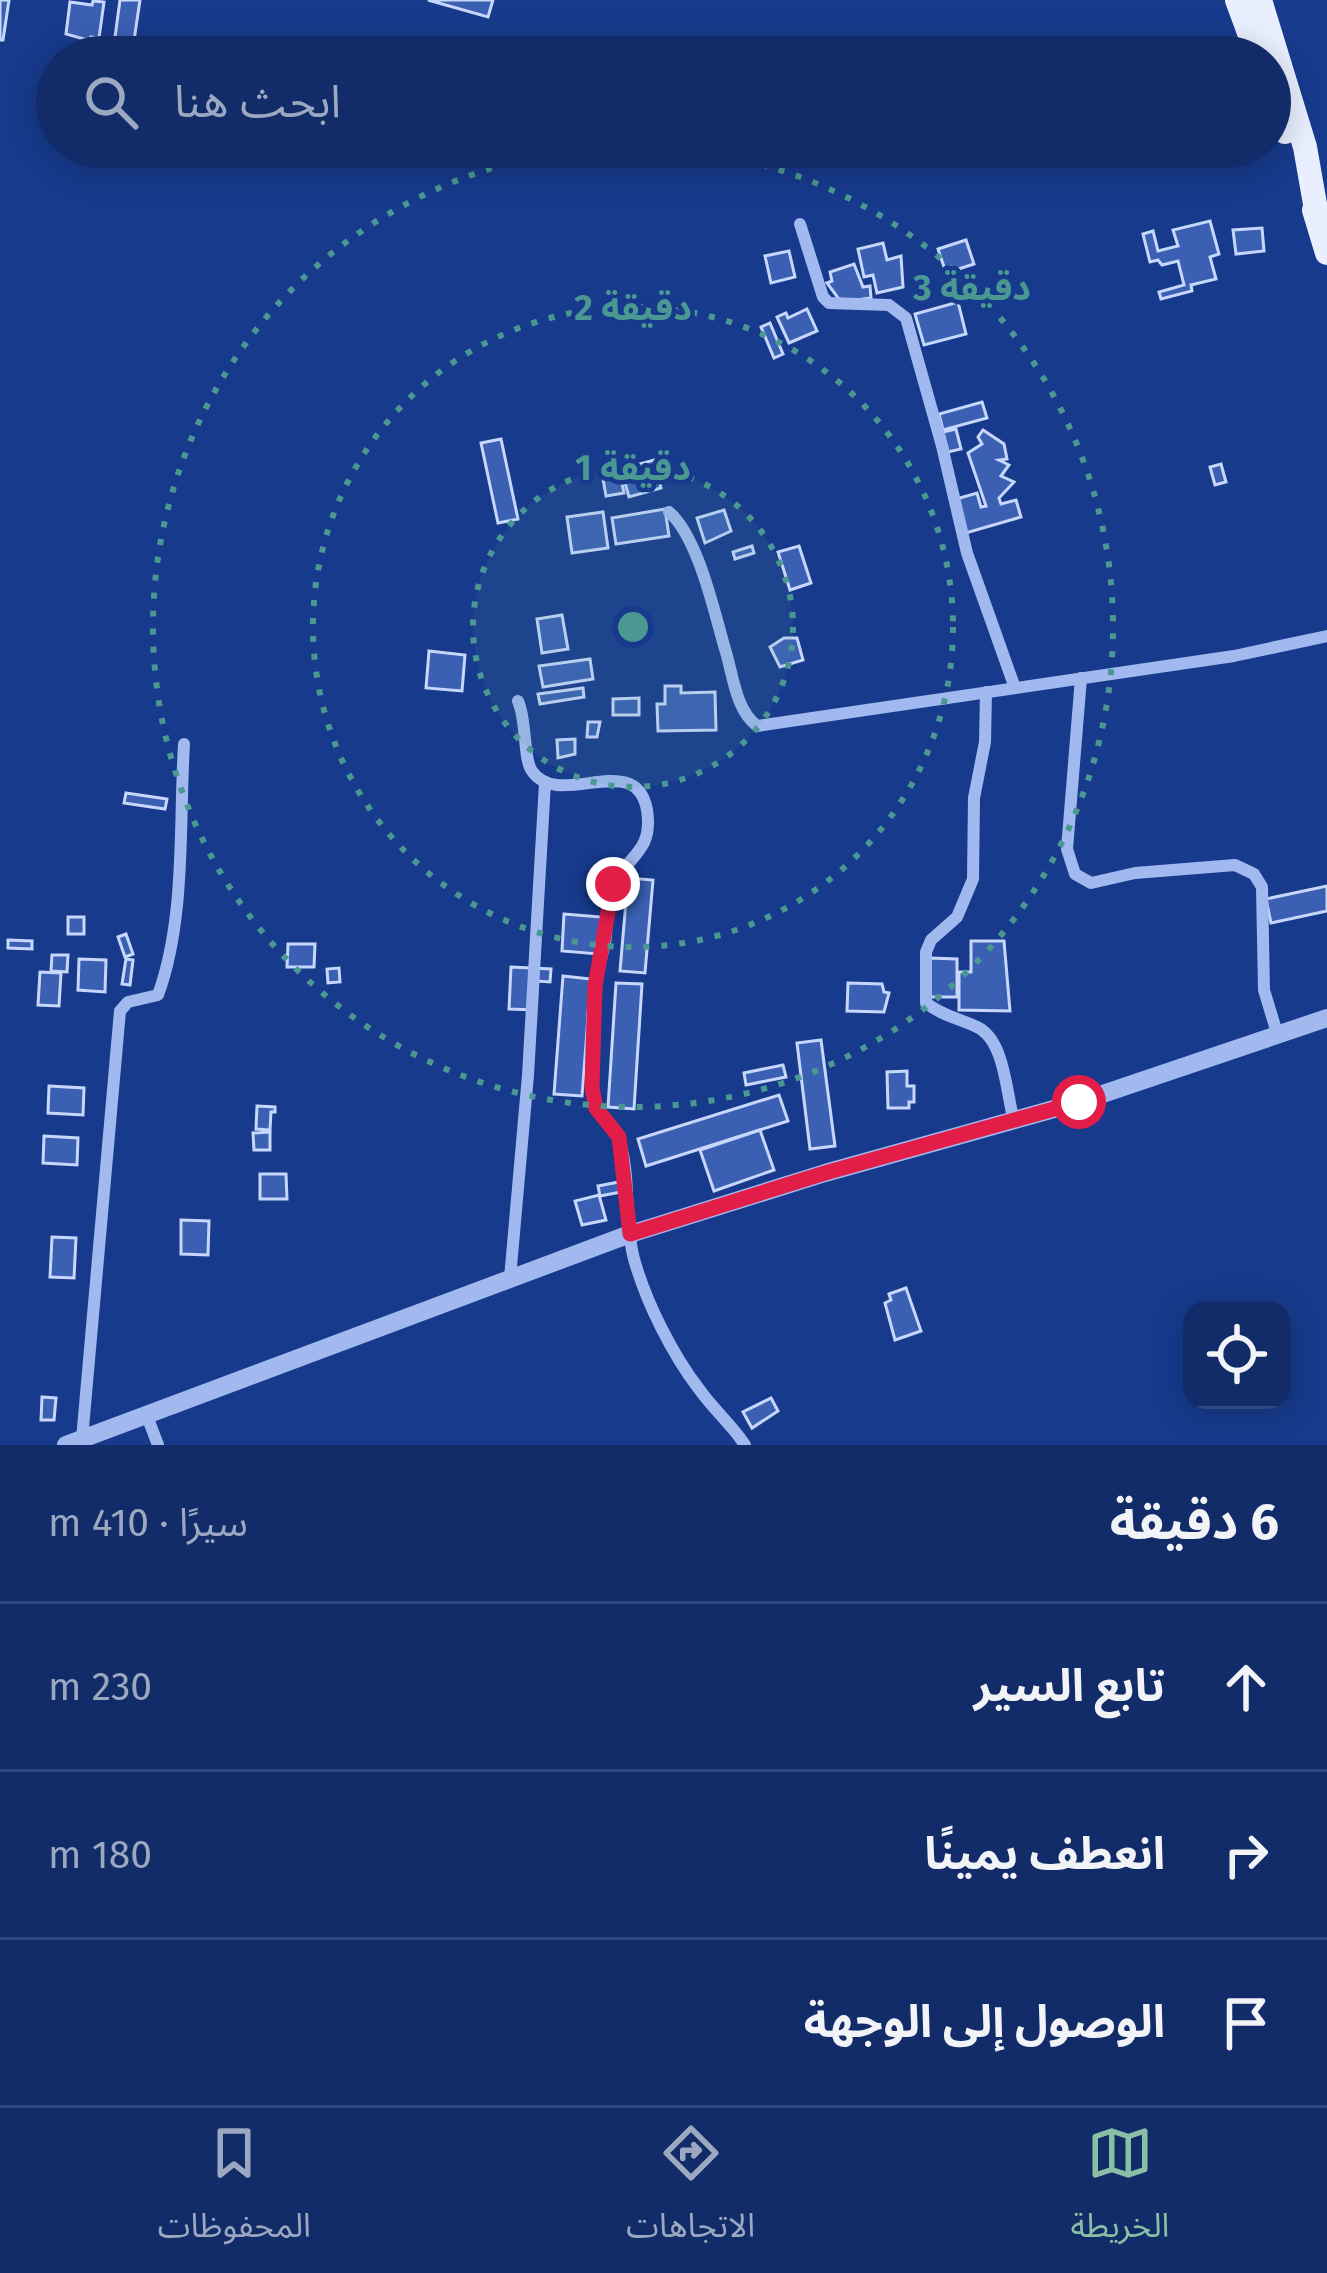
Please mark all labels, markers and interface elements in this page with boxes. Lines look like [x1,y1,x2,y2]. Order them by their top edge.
search box [36,36,1291,168]
icon: search [78,69,144,135]
text: ابحث هنا [174,75,341,129]
text: 3 دقيقة [912,266,1031,310]
text: 2 دقيقة [574,286,692,330]
text: 1 دقيقة [575,446,691,490]
centre of rings [612,606,654,648]
route end [586,857,640,911]
route start [1052,1075,1106,1129]
map controls [1183,1301,1291,1409]
button: locate [1183,1301,1291,1409]
text: 6 دقيقة [1110,1491,1279,1553]
text: سيرًا · 410 m [48,1500,248,1546]
icon: ahead [1213,1654,1279,1720]
text: تابع السير [974,1659,1165,1713]
text: 230 m [48,1664,152,1710]
icon: right [1213,1822,1279,1888]
text: انعطف يمينًا [924,1827,1165,1881]
text: 180 m [48,1832,152,1878]
icon: arrive [1213,1990,1279,2056]
text: الوصول إلى الوجهة [804,1995,1165,2049]
tab: المحفوظات [158,2120,311,2261]
tab: الاتجاهات [626,2120,755,2261]
tab: الخريطة [1070,2120,1169,2261]

